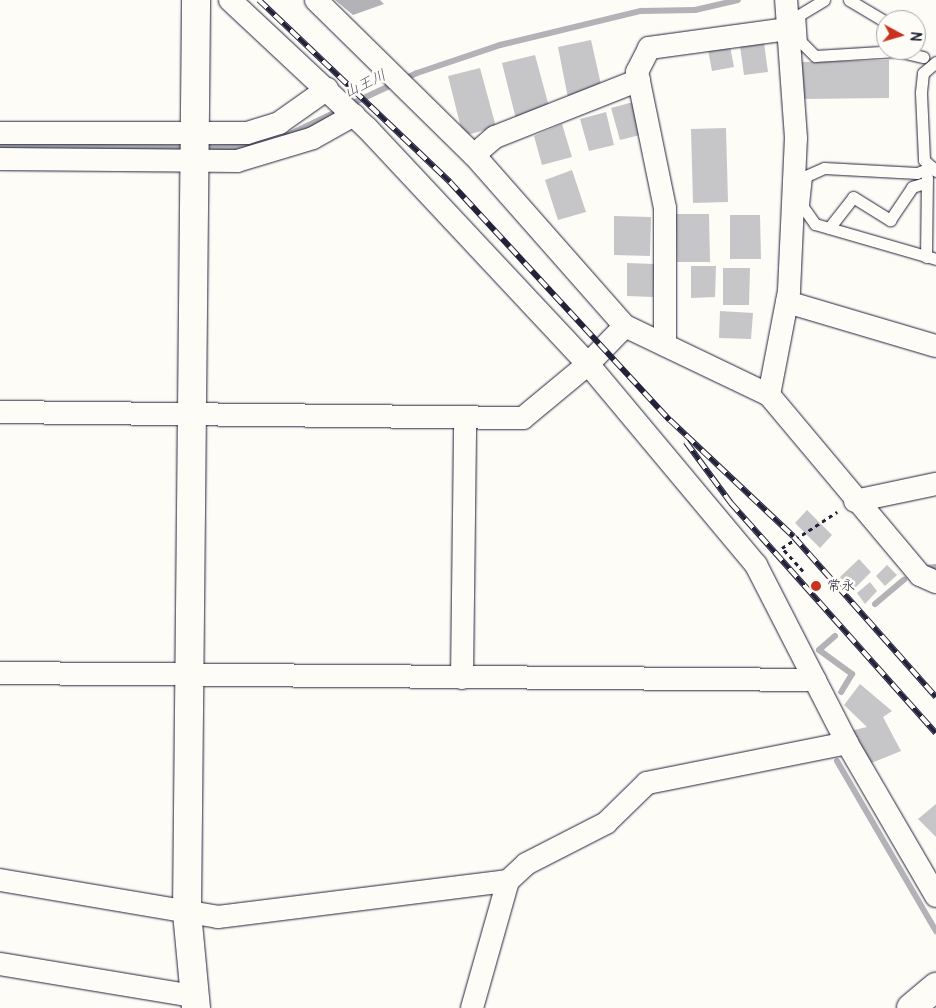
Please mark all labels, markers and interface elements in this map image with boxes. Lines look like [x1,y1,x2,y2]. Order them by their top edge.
north arrow [876,10,926,60]
text: N [906,31,924,42]
water label: 山王川 [341,66,389,102]
place label: 常永 [827,578,855,594]
marker: 常永 [809,579,823,593]

